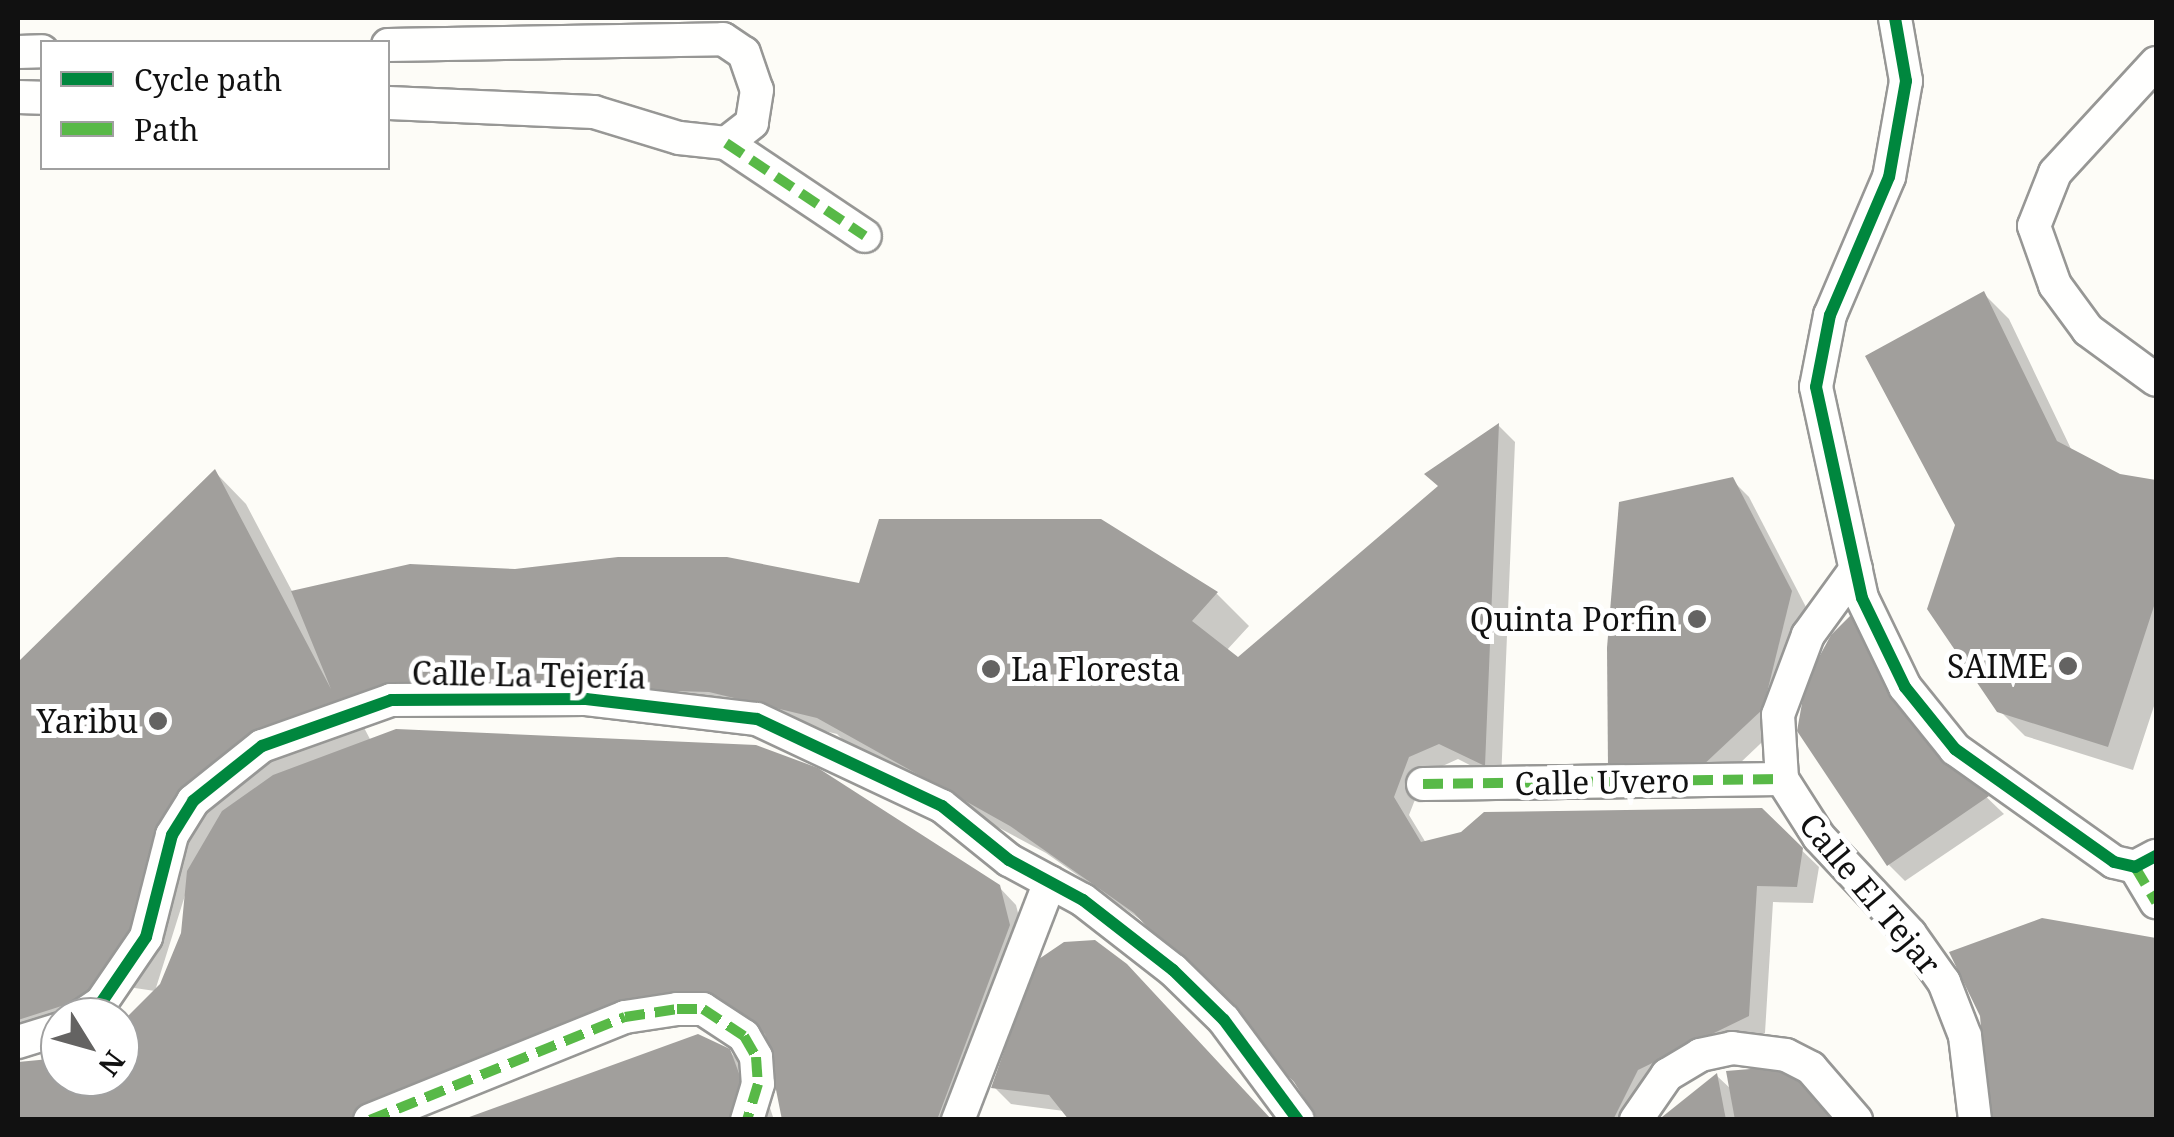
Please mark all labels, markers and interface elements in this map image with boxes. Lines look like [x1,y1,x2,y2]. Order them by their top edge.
legend [40,40,390,170]
text: Cycle path [134,59,282,100]
text: Path [134,109,199,150]
place label: Quinta Porfin [1470,600,1677,638]
marker: Quinta Porfin [1686,608,1708,630]
place label: SAIME [1947,647,2048,685]
place label: La Floresta [1011,650,1180,688]
street label: Calle La Tejería [411,654,647,696]
marker: SAIME [2057,655,2079,677]
marker: La Floresta [980,658,1002,680]
place label: Yaribu [37,702,138,740]
marker: Yaribu [147,710,169,732]
street label: Calle Uvero [1514,761,1690,803]
street label: Calle El Tejar [1791,805,1949,983]
north arrow [40,997,140,1097]
text: N [91,1044,134,1084]

